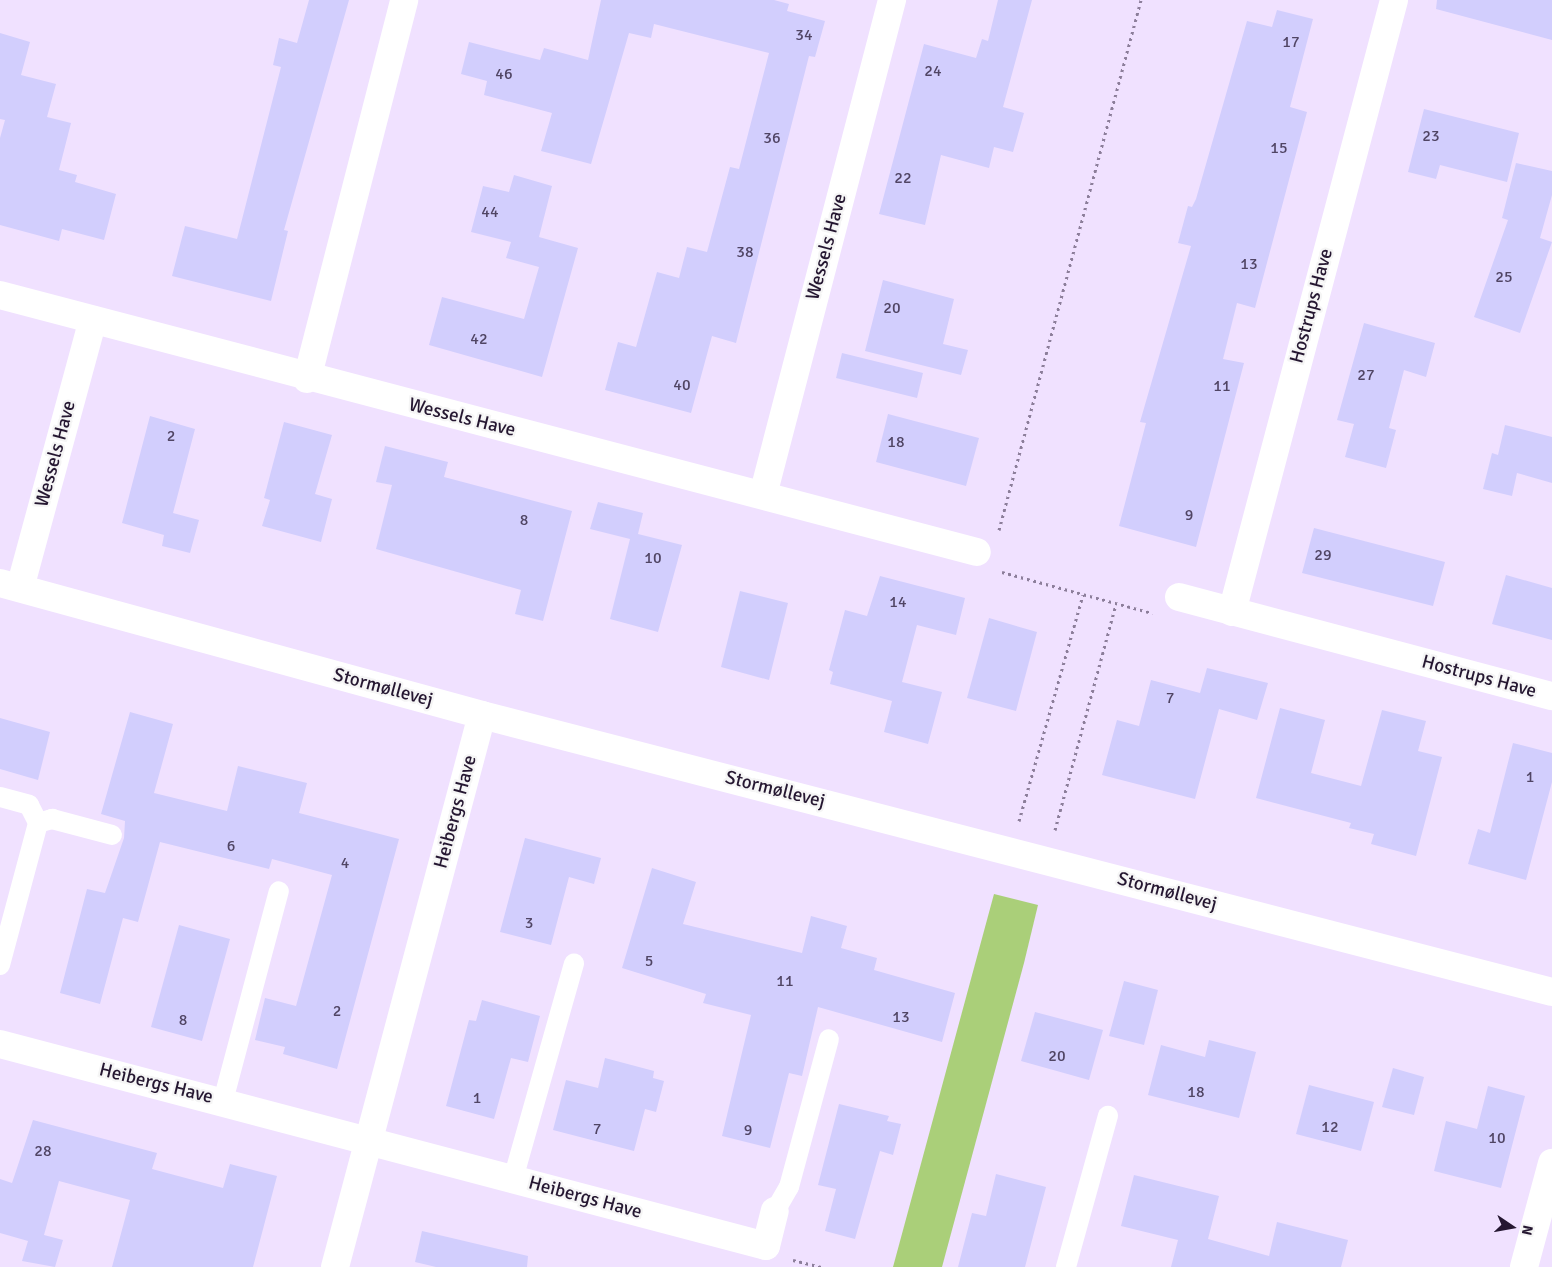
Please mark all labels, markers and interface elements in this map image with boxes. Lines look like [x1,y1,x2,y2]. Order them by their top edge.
house number: 34 [795,25,813,45]
house number: 17 [1282,32,1300,52]
house number: 24 [924,61,942,81]
house number: 46 [495,64,513,84]
house number: 23 [1422,126,1440,146]
house number: 36 [763,128,781,148]
house number: 15 [1270,138,1288,158]
house number: 22 [894,168,912,188]
street label: Wessels Have [802,191,852,303]
house number: 44 [481,202,499,222]
house number: 38 [736,242,754,262]
street label: Hostrups Have [1286,246,1338,366]
house number: 13 [1240,254,1258,274]
house number: 25 [1495,267,1513,287]
house number: 20 [883,298,901,318]
house number: 42 [470,329,488,349]
house number: 27 [1357,365,1375,385]
house number: 40 [673,375,691,395]
house number: 11 [1213,376,1231,396]
street label: Wessels Have [406,394,518,442]
street label: Wessels Have [31,398,81,510]
house number: 2 [167,426,175,446]
house number: 18 [887,432,905,452]
house number: 9 [1185,505,1193,525]
house number: 8 [520,510,528,530]
house number: 29 [1314,545,1332,565]
house number: 10 [644,548,662,568]
house number: 14 [889,592,907,612]
street label: Hostrups Have [1419,651,1539,703]
street label: Stormøllevej [331,664,435,712]
house number: 7 [1166,688,1174,708]
street label: Heibergs Have [430,753,482,871]
street label: Stormøllevej [723,767,827,813]
house number: 1 [1526,767,1534,787]
house number: 6 [227,836,235,856]
house number: 4 [341,853,349,873]
street label: Stormøllevej [1115,868,1219,916]
house number: 3 [525,913,533,933]
house number: 5 [645,951,653,971]
house number: 11 [776,971,794,991]
house number: 2 [333,1001,341,1021]
house number: 13 [892,1007,910,1027]
house number: 8 [179,1010,187,1030]
house number: 20 [1048,1046,1066,1066]
street label: Heibergs Have [97,1059,215,1109]
house number: 18 [1187,1082,1205,1102]
house number: 1 [473,1088,481,1108]
house number: 12 [1321,1117,1339,1137]
house number: 7 [593,1119,601,1139]
house number: 9 [744,1120,752,1140]
house number: 10 [1488,1128,1506,1148]
house number: 28 [34,1141,52,1161]
street label: Heibergs Have [526,1172,644,1224]
north arrow [1487,1202,1537,1252]
text: N [1518,1224,1536,1237]

